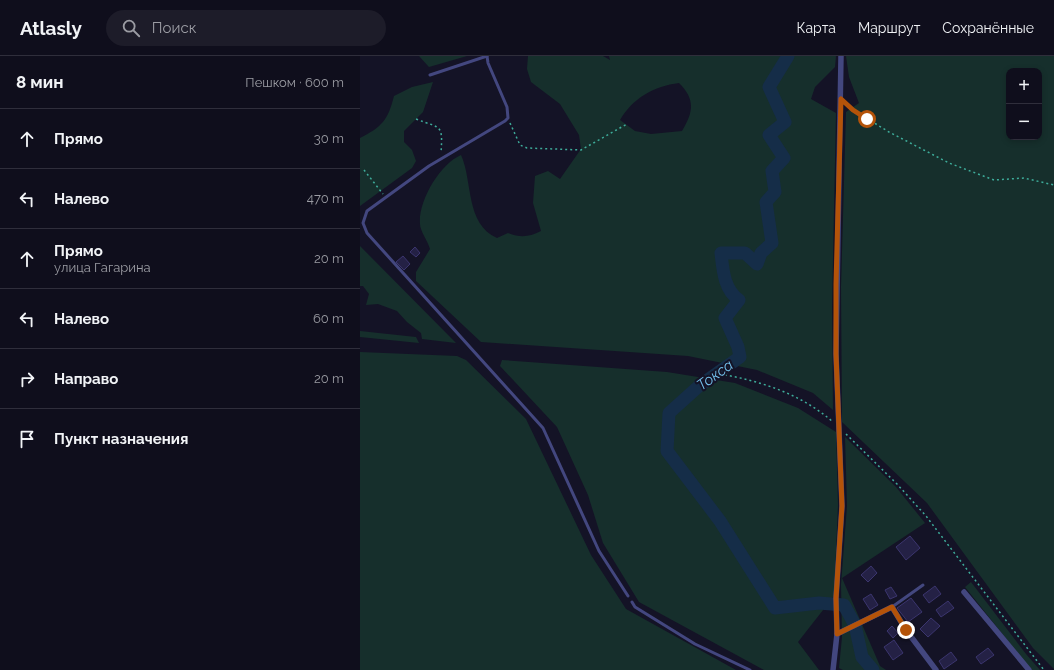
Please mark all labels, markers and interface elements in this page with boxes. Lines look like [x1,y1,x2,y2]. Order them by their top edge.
search box [106,10,386,46]
text: Atlasly [20,17,82,39]
icon: search [120,17,142,39]
text: Поиск [152,19,196,37]
text: Карта [797,20,836,36]
text: Маршрут [858,20,920,36]
text: Сохранённые [942,20,1034,36]
map controls [1006,68,1042,140]
button: + [1006,68,1042,104]
text: 8 мин [16,72,63,92]
text: Пешком · 600 m [245,75,344,90]
button: − [1006,104,1042,140]
route start [858,110,876,128]
icon: ahead [16,128,38,150]
text: Прямо [54,130,103,148]
text: 30 m [314,131,344,146]
icon: left [16,188,38,210]
text: Налево [54,190,109,208]
text: 470 m [307,191,344,206]
text: Прямо [54,242,103,260]
icon: ahead [16,248,38,270]
text: 20 m [314,251,344,266]
text: улица Гагарина [54,260,151,275]
icon: left [16,308,38,330]
text: Налево [54,310,109,328]
text: 60 m [313,311,344,326]
water label: Токса [693,356,737,394]
icon: right [16,368,38,390]
text: Направо [54,370,118,388]
text: 20 m [314,371,344,386]
icon: arrive [16,428,38,450]
text: Пункт назначения [54,430,188,448]
route end [897,621,915,639]

